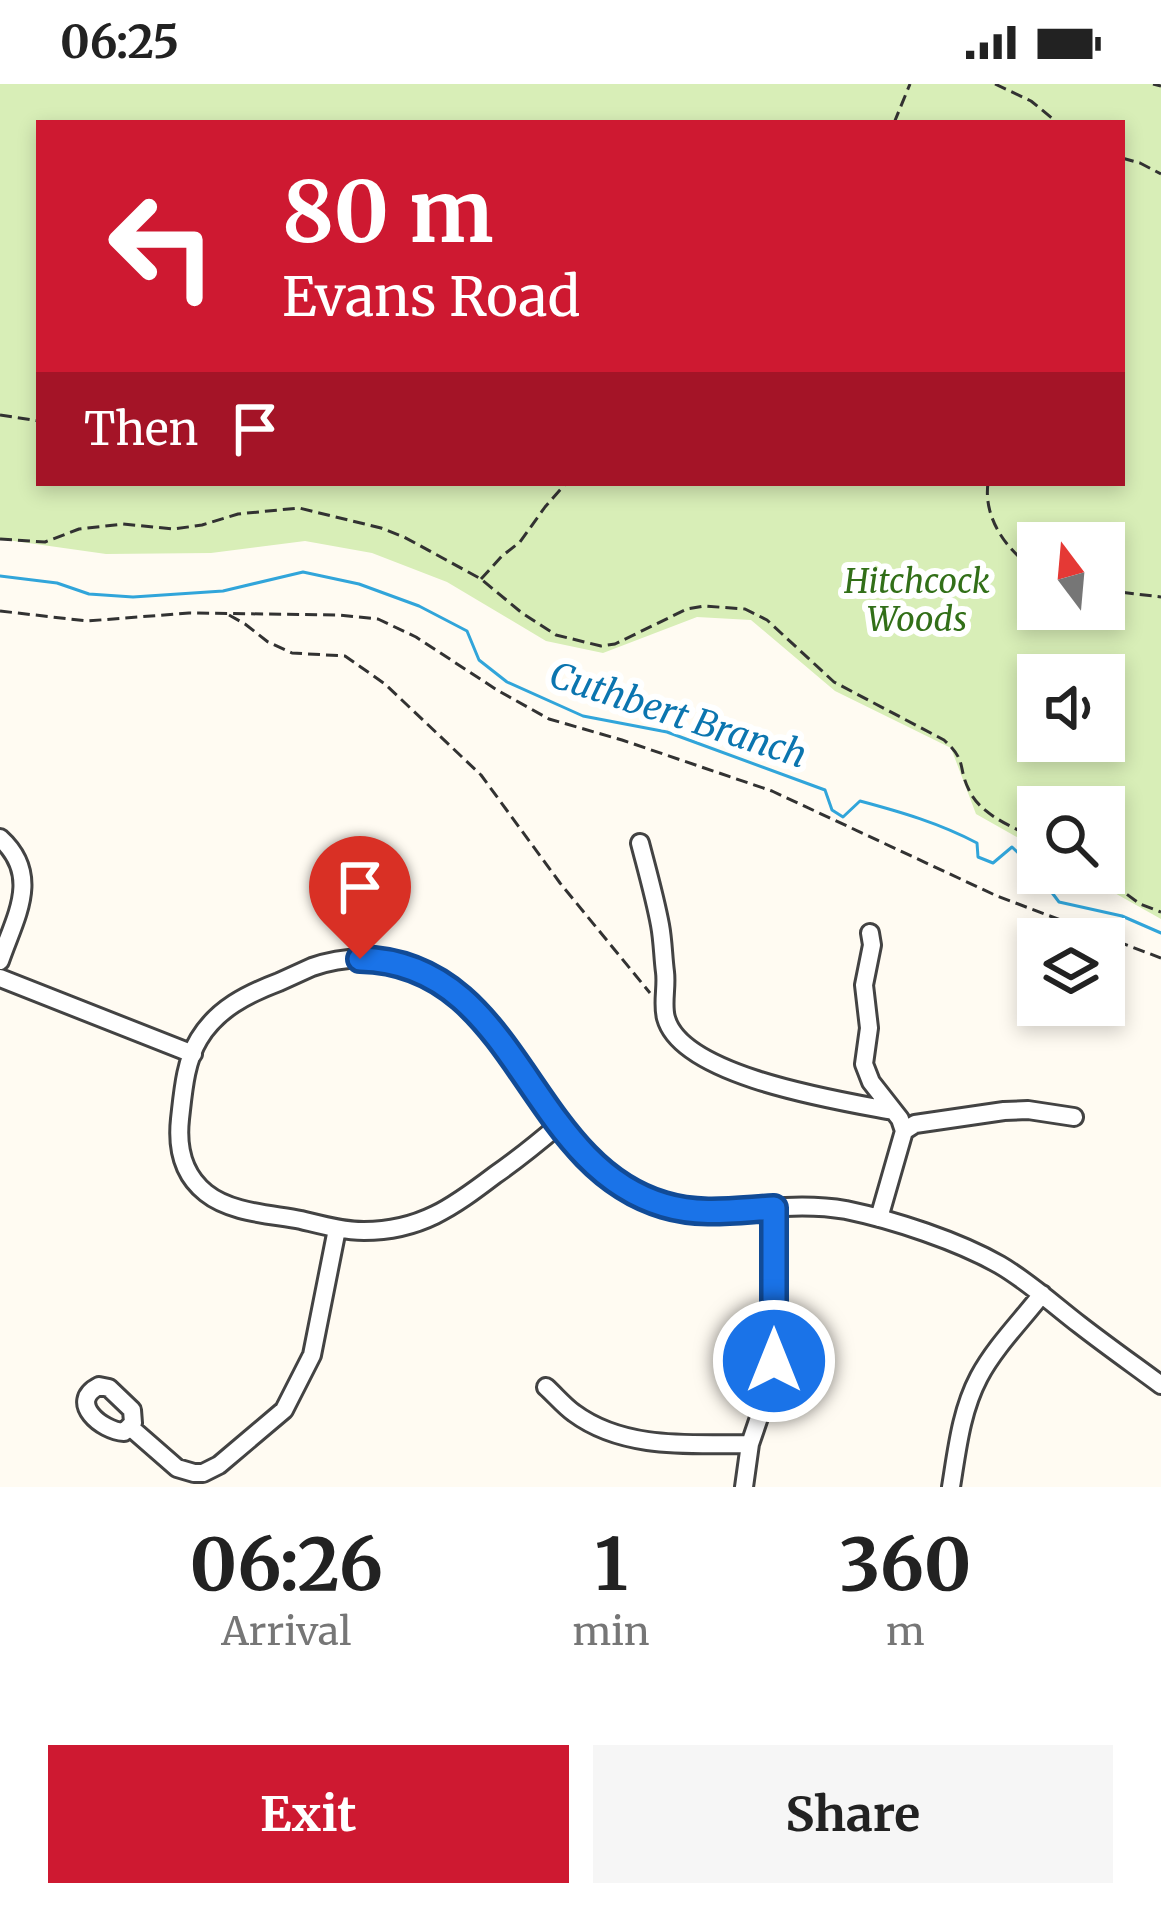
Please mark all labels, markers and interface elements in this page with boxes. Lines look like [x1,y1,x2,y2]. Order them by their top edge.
text: 06:25 [60,14,179,70]
text: 80 m [282,159,494,265]
icon: left [84,168,240,324]
text: Evans Road [282,263,580,331]
icon: arrive [222,396,288,462]
text: Then [84,401,198,457]
north arrow [1017,522,1125,630]
map controls [1017,522,1125,1026]
park label: Hitchcock Woods [843,561,990,640]
water label: Cuthbert Branch [544,652,812,778]
button: sound [1017,654,1125,762]
button: search [1017,786,1125,894]
pin [309,836,411,959]
icon: arrive [327,854,393,920]
button: layers [1017,918,1125,1026]
position arrow [711,1298,837,1424]
text: 06:26 [190,1519,383,1610]
text: 1 [594,1519,628,1610]
text: 360 [839,1519,971,1610]
text: Arrival [221,1607,351,1656]
text: min [573,1607,650,1656]
text: m [886,1607,925,1656]
button: Exit [48,1745,569,1883]
button: Share [593,1745,1113,1883]

